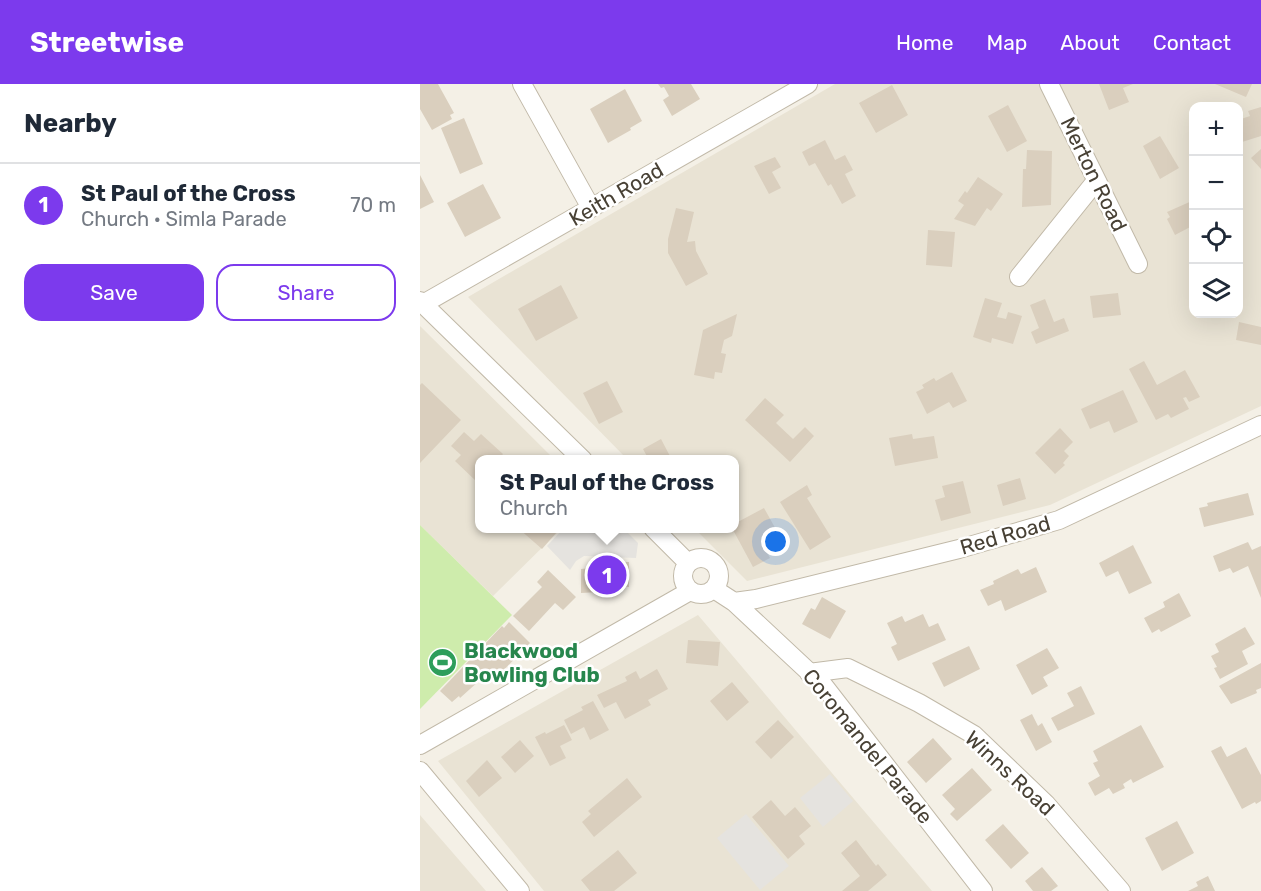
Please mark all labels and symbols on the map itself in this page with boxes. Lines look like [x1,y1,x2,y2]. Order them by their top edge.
street label: Merton Road [1056,113,1132,235]
street label: Keith Road [564,157,668,231]
street label: Red Road [957,510,1053,560]
your location [761,527,790,556]
pin: 1 [588,552,627,598]
place label: Blackwood Bowling Club [464,638,600,687]
sports icon: Blackwood Bowling Club [427,646,459,678]
street label: Coromandel Parade [798,664,938,828]
street label: Winns Road [960,725,1060,821]

